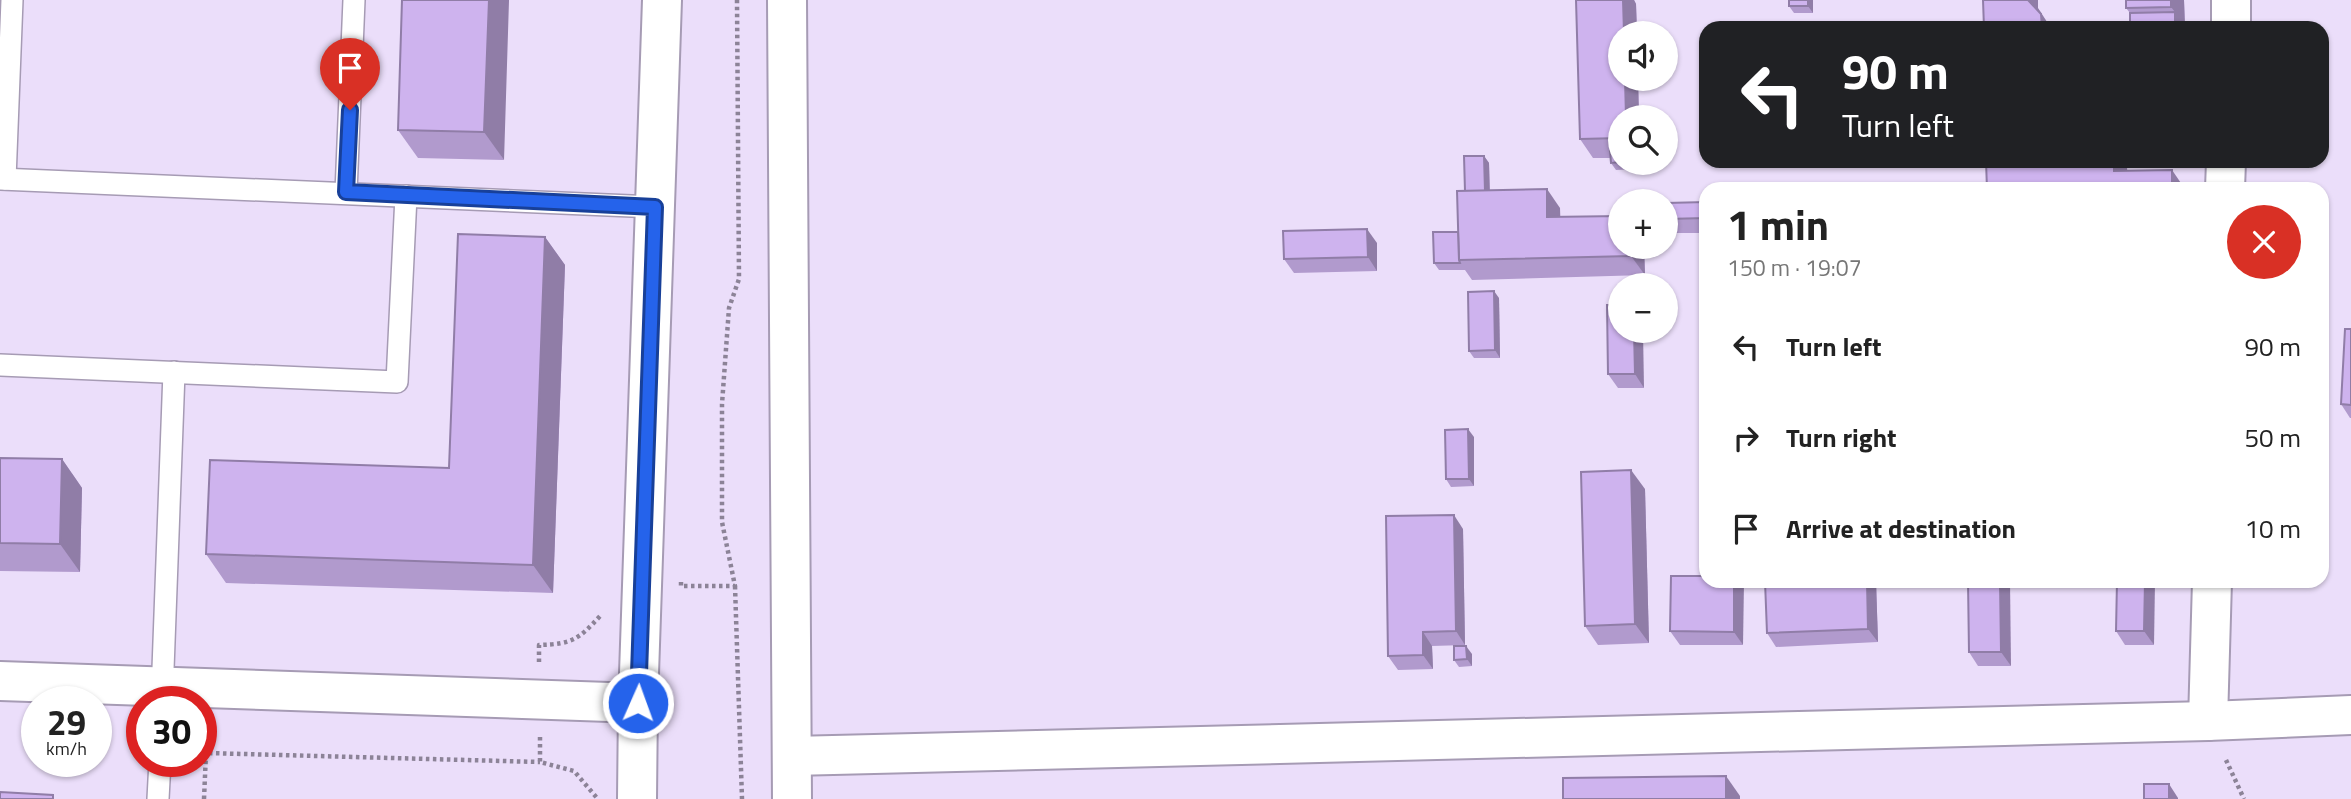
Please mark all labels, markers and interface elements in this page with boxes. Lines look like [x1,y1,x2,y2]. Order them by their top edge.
map controls [1608,21,1678,343]
button: sound [1608,21,1678,91]
text: 90 m [1842,33,1949,108]
pin [320,38,380,110]
icon: arrive [331,49,369,87]
icon: left [1727,49,1818,140]
text: Turn left [1842,101,1954,149]
button: search [1608,105,1678,175]
button: + [1608,189,1678,259]
text: 1 min [1727,192,1829,256]
button: close [2227,205,2301,279]
text: 150 m · 19:07 [1727,250,1862,285]
button: − [1608,273,1678,343]
text: Turn left [1786,327,1881,366]
text: 90 m [2244,327,2301,366]
icon: left [1727,328,1765,366]
text: Turn right [1786,418,1897,457]
text: 50 m [2244,418,2301,457]
icon: right [1727,419,1765,457]
text: Arrive at destination [1786,509,2016,548]
text: 10 m [2244,509,2301,548]
icon: arrive [1727,510,1765,548]
position arrow [601,666,675,740]
speed limit sign: 30 [126,686,217,777]
text: 29 [47,695,86,749]
text: km/h [46,735,87,762]

